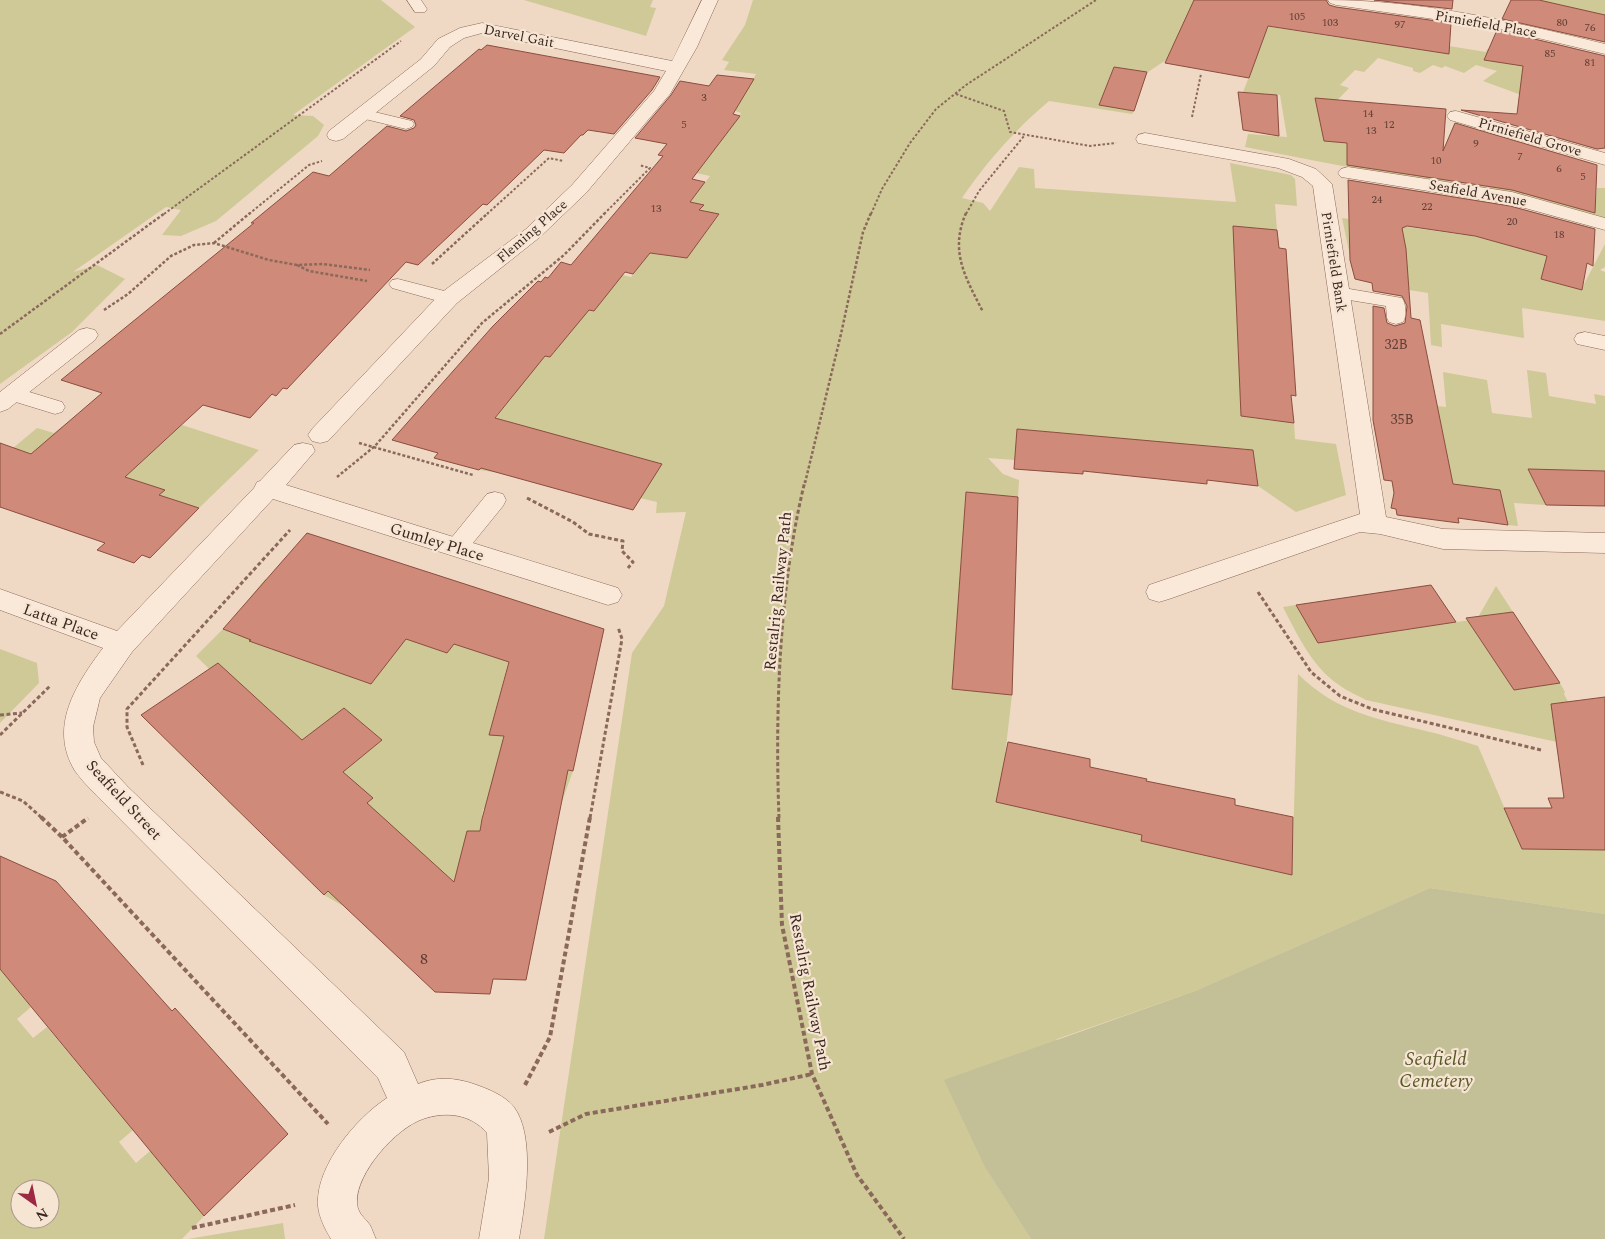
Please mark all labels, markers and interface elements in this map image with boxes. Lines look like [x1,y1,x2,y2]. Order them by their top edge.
street label: Pirniefield Place [1434,5,1539,43]
house number: 105 [1289,8,1305,25]
house number: 103 [1322,14,1339,31]
house number: 80 [1557,14,1568,31]
house number: 97 [1395,16,1406,33]
street label: Darvel Gait [482,19,556,53]
house number: 76 [1585,19,1596,36]
house number: 85 [1545,45,1556,62]
house number: 81 [1585,54,1596,71]
house number: 3 [701,89,707,106]
house number: 14 [1363,105,1374,122]
street label: Pirniefield Grove [1476,112,1584,162]
house number: 5 [681,116,687,133]
house number: 12 [1384,116,1395,133]
house number: 13 [1366,122,1377,139]
house number: 9 [1473,135,1479,152]
house number: 7 [1517,148,1523,165]
house number: 10 [1431,152,1442,169]
house number: 6 [1556,160,1562,177]
house number: 5 [1580,168,1586,185]
street label: Seafield Avenue [1427,174,1529,212]
house number: 24 [1372,191,1383,208]
street label: Fleming Place [492,194,572,268]
house number: 22 [1422,198,1433,215]
house number: 13 [651,200,662,217]
street label: Pirniefield Bank [1316,210,1352,314]
house number: 20 [1507,213,1518,230]
house number: 18 [1554,226,1565,243]
house number: 32B [1384,334,1408,355]
house number: 35B [1390,409,1414,430]
street label: Restalrig Railway Path [758,510,798,672]
street label: Gumley Place [387,516,487,568]
street label: Latta Place [20,597,102,647]
street label: Seafield Street [80,754,168,846]
street label: Restalrig Railway Path [783,911,837,1073]
house number: 8 [420,947,428,971]
park label: Seafield Cemetery [1399,1045,1473,1096]
north arrow [10,1179,60,1229]
text: N [31,1203,52,1226]

